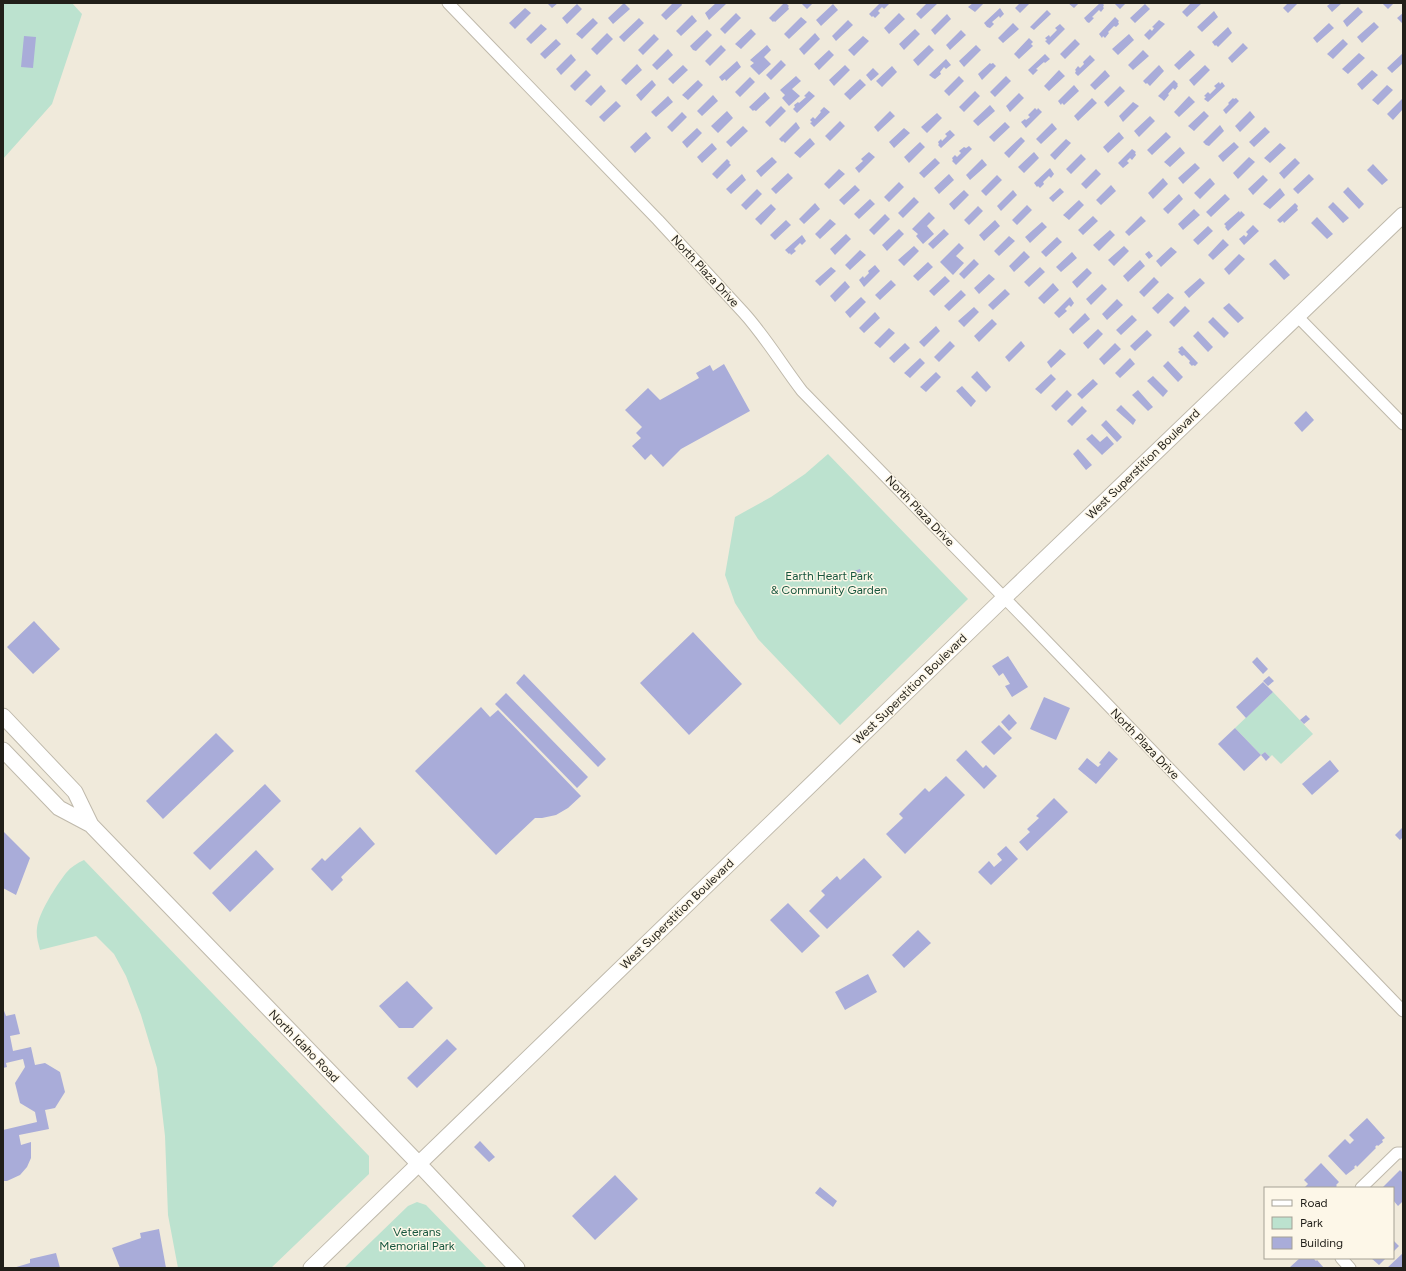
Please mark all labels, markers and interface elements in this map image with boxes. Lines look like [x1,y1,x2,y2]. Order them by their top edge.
street label: North Plaza Drive [668,232,742,310]
street label: West Superstition Boulevard [1083,406,1203,522]
street label: North Plaza Drive [883,473,958,550]
park label: Earth Heart Park & Community Garden [771,569,887,597]
street label: West Superstition Boulevard [850,631,970,747]
street label: North Plaza Drive [1108,706,1183,783]
street label: West Superstition Boulevard [617,856,737,972]
street label: North Idaho Road [266,1007,342,1085]
legend [1264,1187,1394,1259]
text: Road [1300,1196,1328,1210]
text: Park [1300,1216,1323,1230]
park label: Veterans Memorial Park [379,1225,455,1253]
text: Building [1300,1236,1343,1250]

